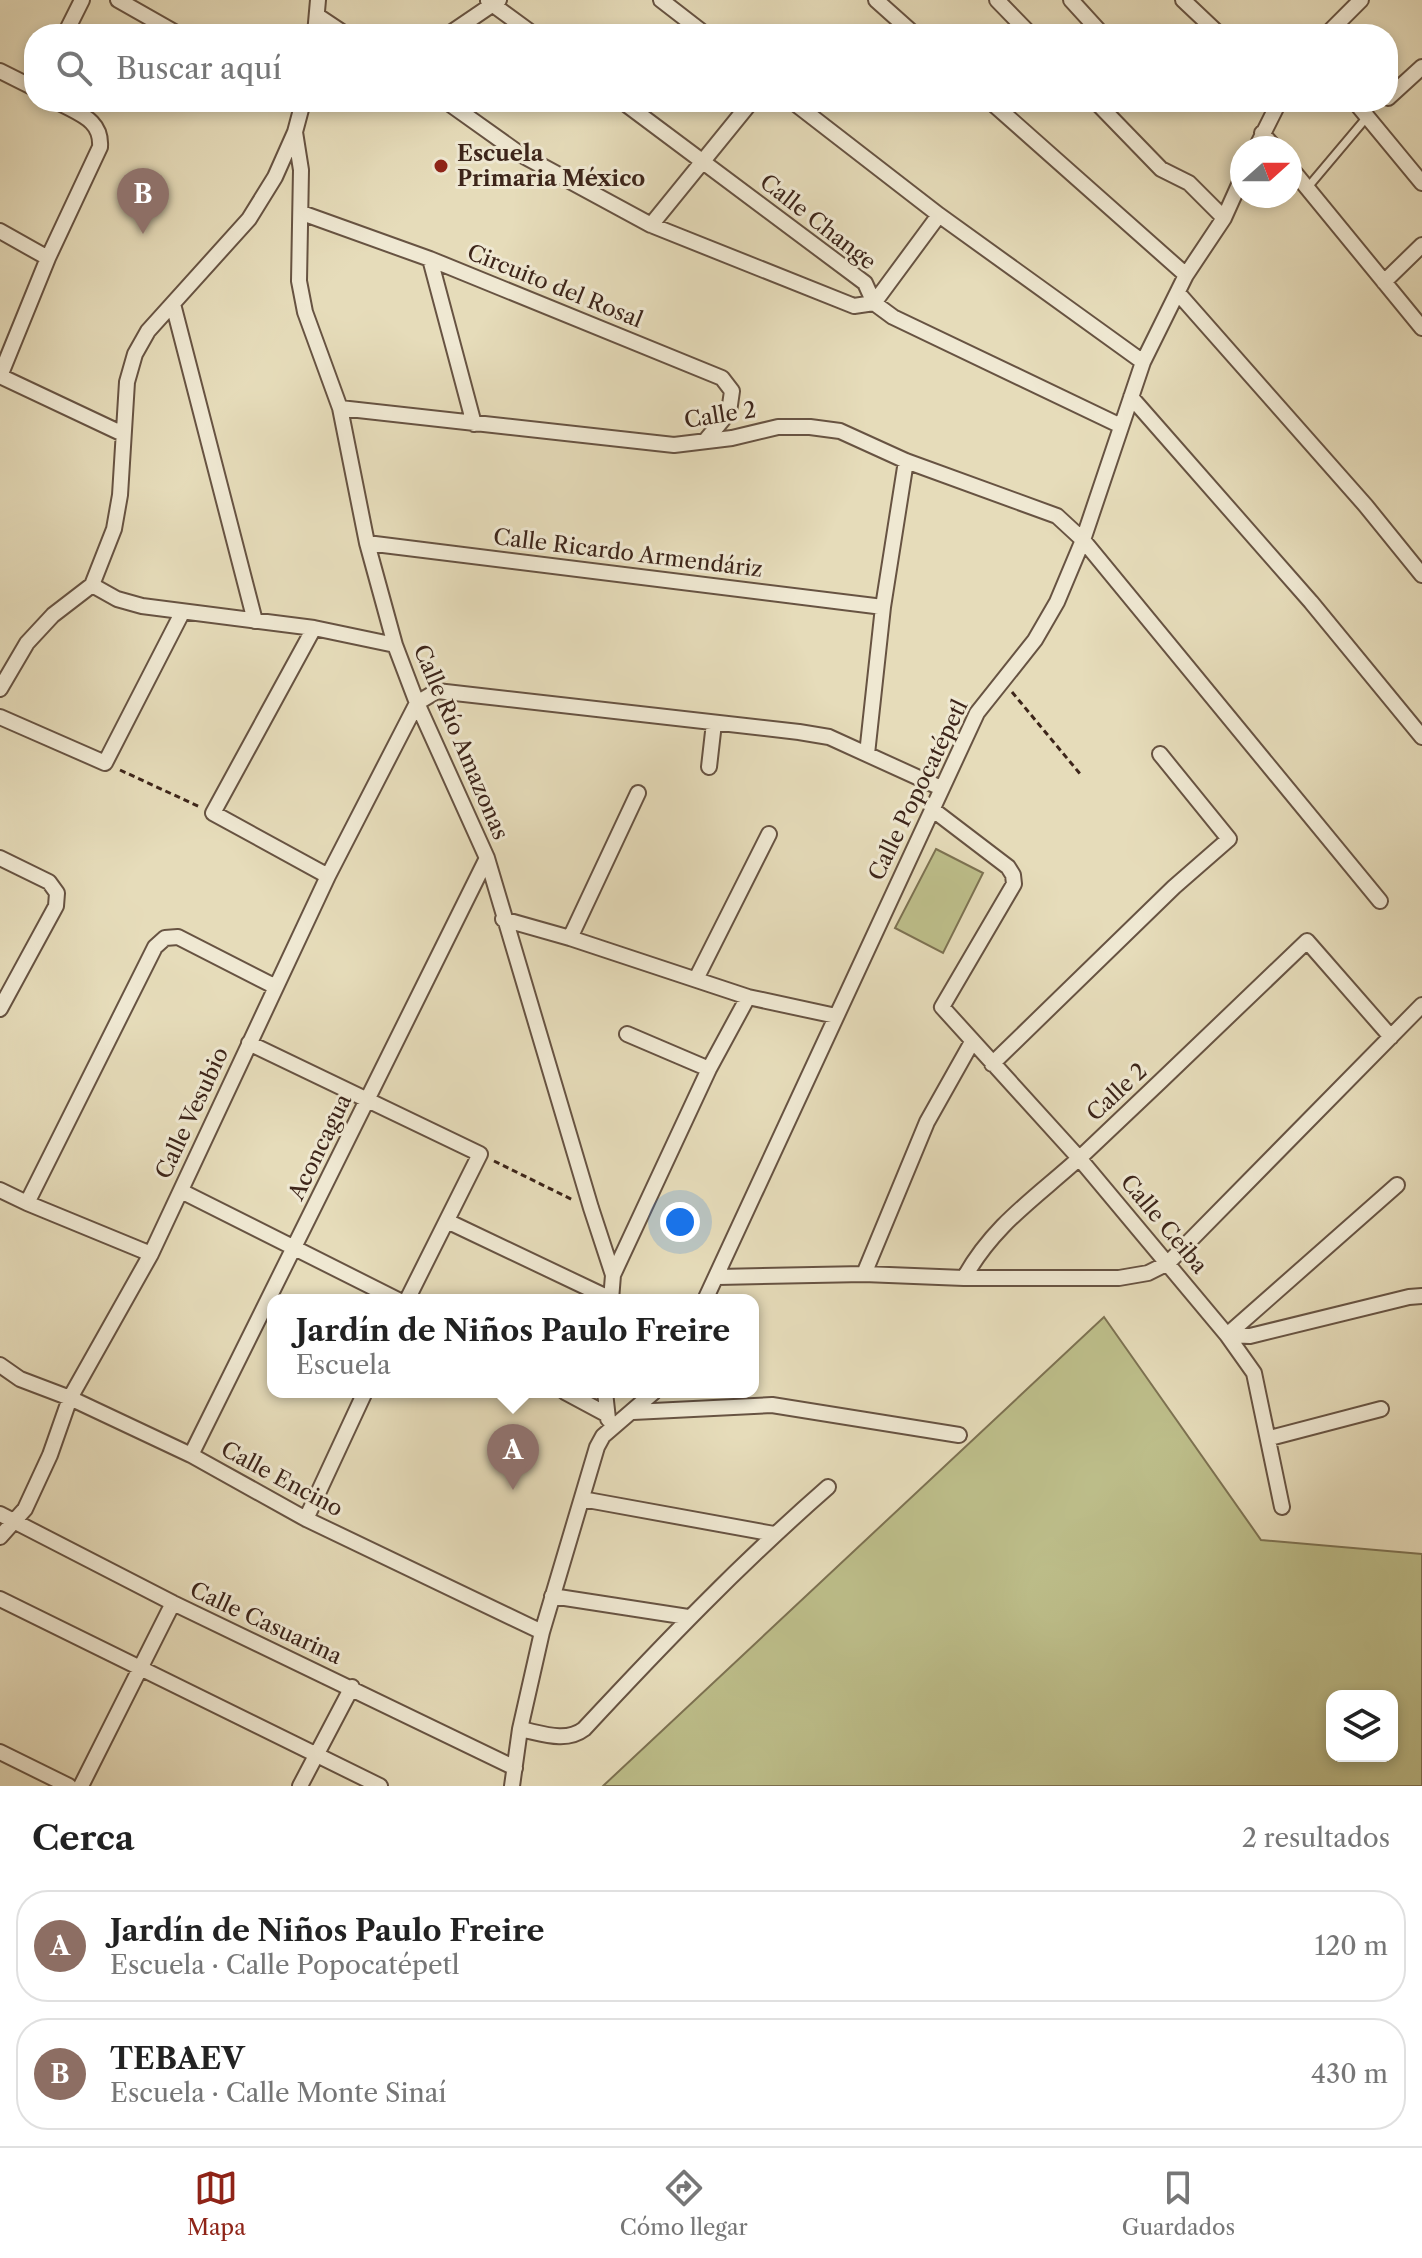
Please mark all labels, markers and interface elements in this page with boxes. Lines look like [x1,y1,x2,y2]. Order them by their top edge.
search box [24,24,1398,112]
icon: search [52,46,96,90]
text: Buscar aquí [116,50,282,87]
north arrow [1230,136,1302,208]
place label: Escuela Primaria México [457,140,645,192]
marker: Escuela Primaria México [432,157,450,175]
pin: B [117,168,169,234]
street label: Calle Change [755,168,881,276]
street label: Circuito del Rosal [463,238,647,334]
street label: Calle 2 [682,396,758,434]
street label: Calle Ricardo Armendáriz [492,523,764,583]
street label: Calle Río Amazonas [408,640,514,844]
street label: Calle Popocatépetl [863,695,974,885]
street label: Calle Vesubio [150,1043,234,1183]
street label: Calle 2 [1081,1057,1153,1127]
street label: Aconcagua [282,1089,357,1205]
street label: Calle Ceiba [1115,1169,1213,1279]
your location [660,1202,700,1242]
popup [267,1294,759,1398]
text: Jardín de Niños Paulo Freire [296,1312,730,1349]
text: Escuela [296,1349,391,1381]
pin: A [487,1424,539,1490]
street label: Calle Encino [216,1436,348,1522]
street label: Calle Casuarina [186,1576,347,1670]
map controls [1326,1690,1398,1762]
button: layers [1326,1690,1398,1762]
text: Cerca [32,1817,134,1859]
text: 2 resultados [1242,1822,1390,1854]
text: Jardín de Niños Paulo Freire [110,1912,544,1949]
text: A [50,1930,70,1962]
text: 120 m [1314,1930,1388,1962]
text: Escuela · Calle Popocatépetl [110,1949,460,1981]
text: TEBAEV [110,2040,245,2077]
text: B [50,2058,70,2090]
text: 430 m [1311,2058,1388,2090]
text: Escuela · Calle Monte Sinaí [110,2077,446,2109]
tab: Mapa [187,2166,246,2241]
tab: Cómo llegar [620,2166,748,2241]
tab: Guardados [1122,2166,1235,2241]

